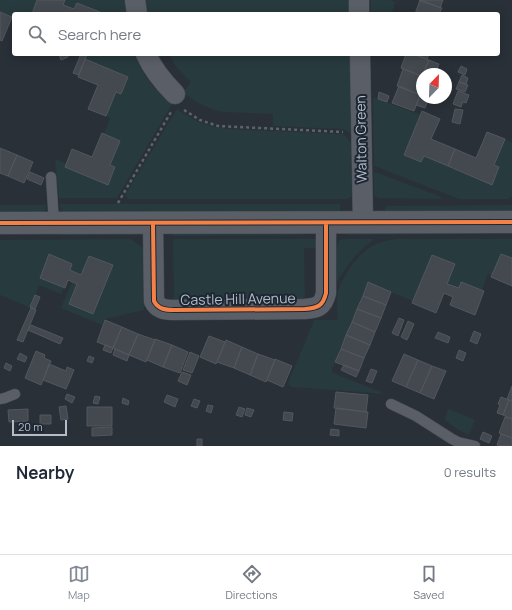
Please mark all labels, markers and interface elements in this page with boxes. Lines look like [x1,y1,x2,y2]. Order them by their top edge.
search box [12,12,500,56]
icon: search [26,23,48,45]
text: Search here [58,24,141,45]
north arrow [416,68,452,104]
street label: Walton Green [350,95,371,183]
street label: Castle Hill Avenue [180,288,296,309]
scale bar [12,418,67,437]
text: 20 m [18,419,43,434]
text: Nearby [16,461,74,484]
text: 0 results [444,463,496,481]
tab: Map [68,563,90,602]
tab: Directions [225,563,278,602]
tab: Saved [413,563,444,602]

